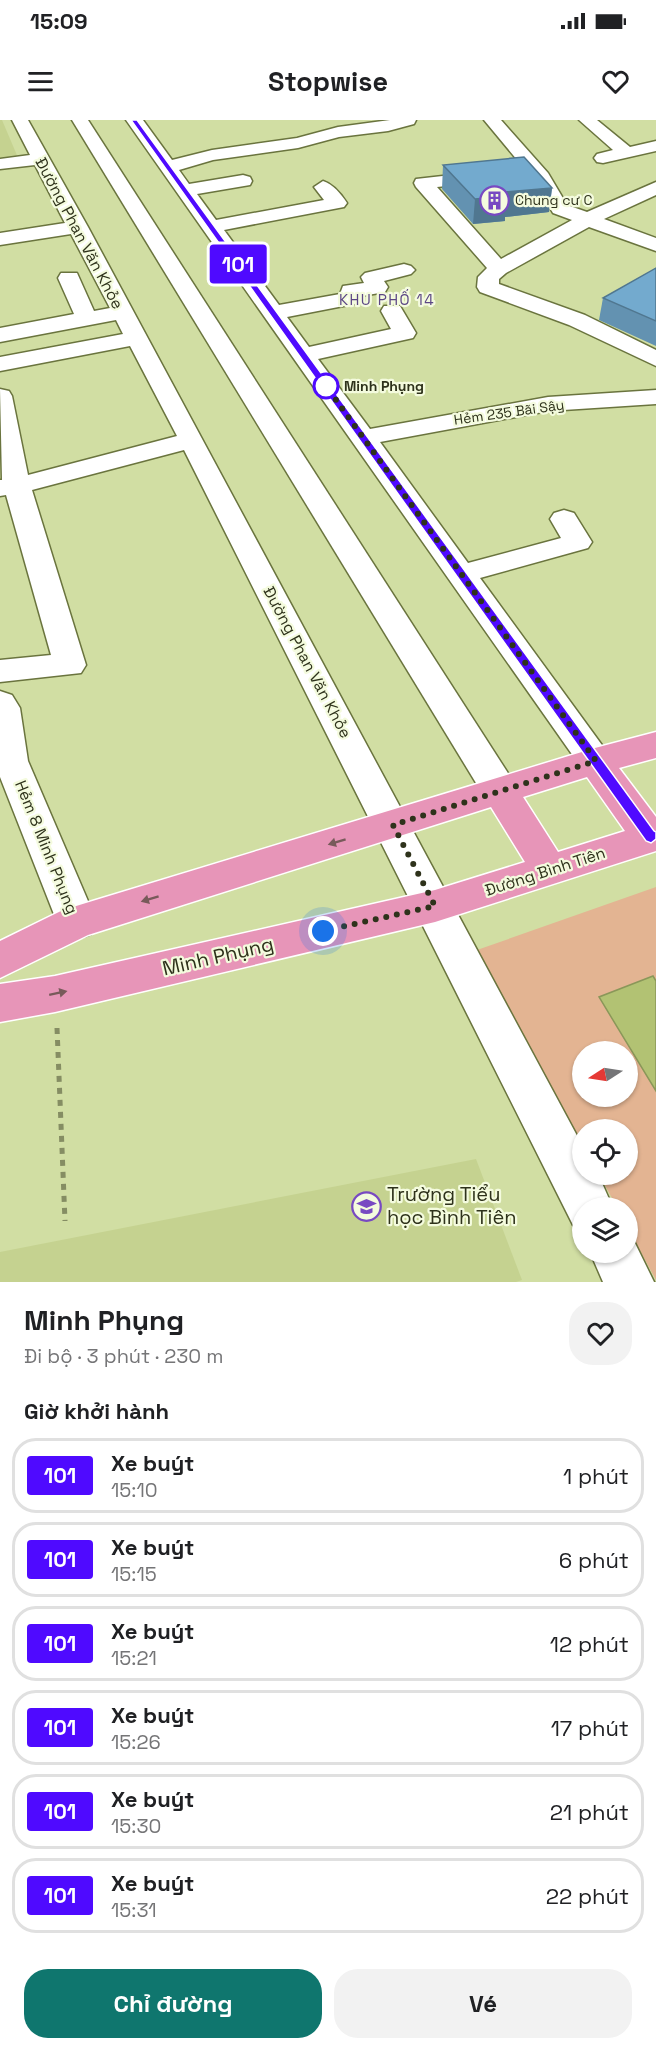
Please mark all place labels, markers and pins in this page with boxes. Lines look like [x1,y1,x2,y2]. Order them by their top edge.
building icon: Chung cư C [478,184,510,216]
place label: Chung cư C [515,191,592,209]
marker: Minh Phụng [313,373,339,399]
place label: Minh Phụng [344,377,424,395]
place label: Trường Tiểu học Bình Tiên [387,1181,517,1230]
school or university icon: Trường Tiểu học Bình Tiên [350,1190,382,1222]

